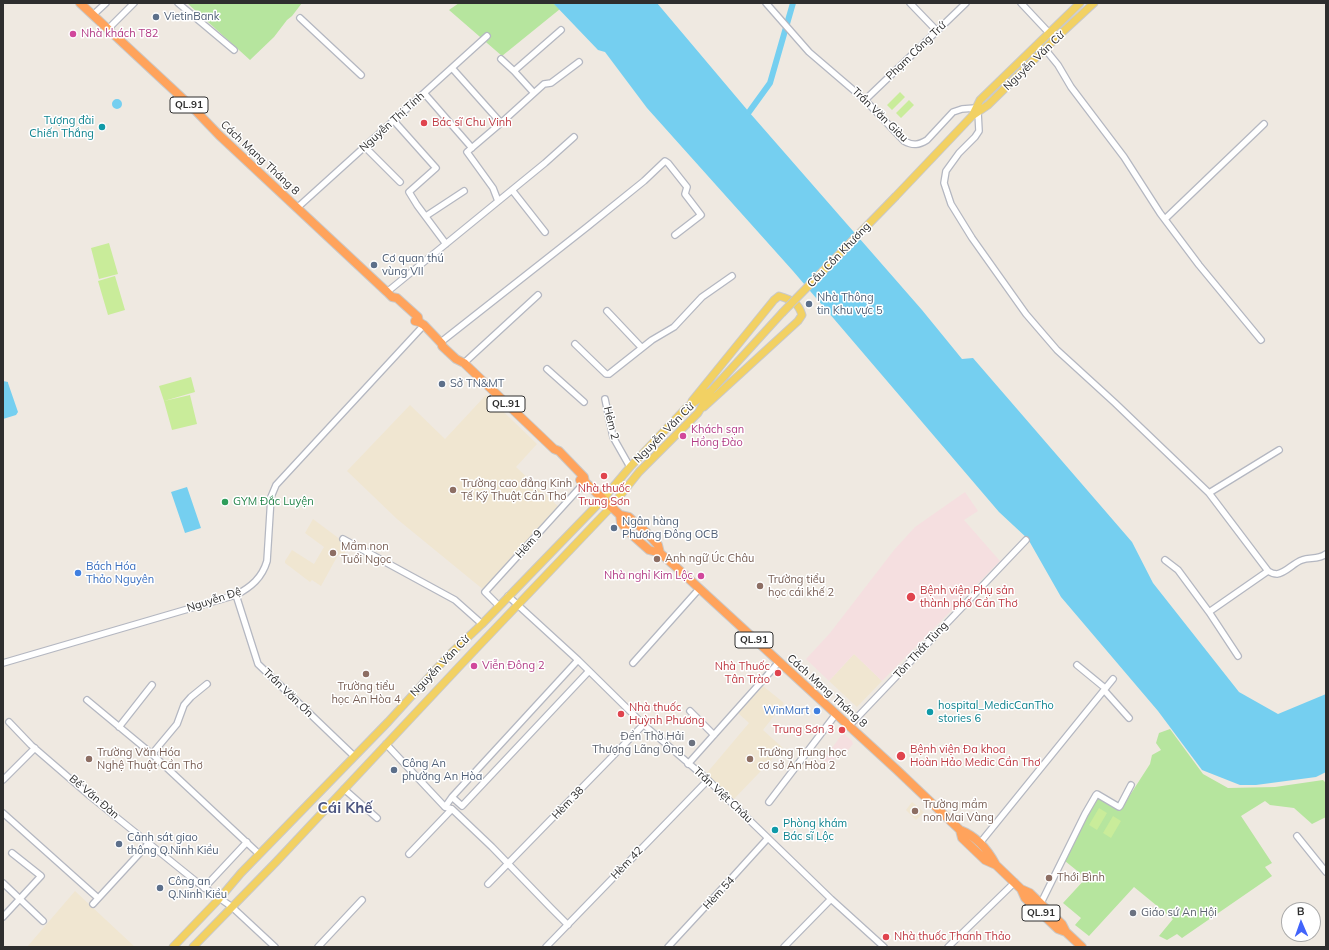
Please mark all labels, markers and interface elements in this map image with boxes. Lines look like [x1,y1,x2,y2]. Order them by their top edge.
place label: VietinBank [164,10,219,24]
marker: VietinBank [151,12,161,22]
street label: Phạm Công Trứ [883,19,949,83]
place label: Nhà khách T82 [81,27,158,41]
marker: Nhà khách T82 [68,29,78,39]
street label: Nguyễn Văn Cừ [1001,29,1067,93]
street label: Trần Văn Giàu [849,85,911,145]
street label: Nguyễn Thị Tính [357,89,427,155]
road number: QL.91 [170,97,208,113]
place label: Tượng đài Chiến Thắng [29,114,94,140]
place label: Bác sĩ Chu Vinh [432,116,512,130]
street label: Cách Mạng Tháng 8 [218,118,302,198]
marker: Bác sĩ Chu Vinh [419,118,429,128]
marker: Tượng đài Chiến Thắng [97,122,107,132]
street label: Cầu Cồn Khương [805,220,873,290]
place label: Cơ quan thú vùng VII [382,252,444,278]
marker: Cơ quan thú vùng VII [369,260,379,270]
place label: Nhà Thông tin Khu vực 5 [817,291,883,317]
marker: Nhà Thông tin Khu vực 5 [804,299,814,309]
place label: Sở TN&MT [450,377,504,391]
marker: Sở TN&MT [437,379,447,389]
road number: QL.91 [487,396,525,412]
street label: Nguyễn Văn Cừ [631,400,697,466]
street label: Hẻm 2 [601,405,621,441]
place label: Khách sạn Hồng Đào [691,423,744,449]
marker: Khách sạn Hồng Đào [678,431,688,441]
marker: Nhà thuốc Trung Sơn [599,471,609,481]
place label: Trường cao đẳng Kinh Tế Kỹ Thuật Cần Thơ [461,477,572,503]
place label: Nhà thuốc Trung Sơn [578,482,630,508]
marker: Trường cao đẳng Kinh Tế Kỹ Thuật Cần Thơ [448,485,458,495]
place label: GYM Đắc Luyện [233,495,314,509]
marker: GYM Đắc Luyện [220,497,230,507]
place label: Ngân hàng Phương Đông OCB [622,515,718,541]
marker: Ngân hàng Phương Đông OCB [609,523,619,533]
street label: Hẻm 9 [513,527,545,561]
place label: Mầm non Tuổi Ngọc [341,540,392,566]
marker: Mầm non Tuổi Ngọc [328,548,338,558]
place label: Anh ngữ Úc Châu [665,552,754,566]
marker: Anh ngữ Úc Châu [652,554,662,564]
place label: Bách Hóa Thảo Nguyên [86,560,154,586]
marker: Bách Hóa Thảo Nguyên [73,568,83,578]
place label: Nhà nghỉ Kim Lộc [604,569,693,583]
marker: Nhà nghỉ Kim Lộc [696,571,706,581]
place label: Trường tiểu học cái khế 2 [768,573,834,599]
marker: Trường tiểu học cái khế 2 [755,581,765,591]
place label: Bệnh viện Phụ sản thành phố Cần Thơ [920,584,1018,610]
street label: Nguyễn Đệ [185,585,243,615]
marker: Bệnh viện Phụ sản thành phố Cần Thơ [905,591,917,603]
street label: Tôn Thất Tùng [891,619,951,681]
road number: QL.91 [735,632,773,648]
street label: Nguyễn Văn Cừ [408,633,472,699]
street label: Cách Mạng Tháng 8 [784,652,870,730]
place label: Viễn Đông 2 [482,659,545,673]
place label: Nhà Thuốc Tân Trào [715,660,770,686]
marker: Viễn Đông 2 [469,661,479,671]
street label: Trần Văn Ơn [260,666,316,720]
marker: Nhà Thuốc Tân Trào [773,668,783,678]
marker: Trường tiểu học An Hòa 4 [361,669,371,679]
place label: Trường tiểu học An Hòa 4 [331,680,401,706]
place label: hospital_MedicCanTho stories 6 [938,699,1054,725]
place label: Nhà thuốc Huỳnh Phương [629,701,705,727]
place label: WinMart [764,704,809,718]
marker: WinMart [812,706,822,716]
marker: hospital_MedicCanTho stories 6 [925,707,935,717]
marker: Nhà thuốc Huỳnh Phương [616,709,626,719]
place label: Trung Sơn 3 [773,723,834,737]
marker: Trung Sơn 3 [837,725,847,735]
place label: Đền Thờ Hải Thượng Lãng Ông [592,730,684,756]
marker: Đền Thờ Hải Thượng Lãng Ông [687,738,697,748]
place label: Bệnh viện Đa khoa Hoàn Hảo Medic Cần Thơ [910,743,1041,769]
place label: Trường Văn Hóa Nghệ Thuật Cần Thơ [97,746,203,772]
place label: Trường Trung học cơ sở An Hòa 2 [758,746,847,772]
marker: Bệnh viện Đa khoa Hoàn Hảo Medic Cần Thơ [895,750,907,762]
marker: Trường Văn Hóa Nghệ Thuật Cần Thơ [84,754,94,764]
marker: Trường Trung học cơ sở An Hòa 2 [745,754,755,764]
place label: Công An phường An Hòa [402,757,482,783]
street label: Trần Việt Châu [691,764,755,826]
marker: Công An phường An Hòa [389,765,399,775]
street label: Bế Văn Đàn [66,772,122,822]
street label: Hèm 38 [549,784,587,822]
place label: Trường mầm non Mai Vàng [923,798,994,824]
district label: Cái Khế [318,799,372,817]
marker: Trường mầm non Mai Vàng [910,806,920,816]
place label: Phòng khám Bác sĩ Lộc [783,817,847,843]
marker: Phòng khám Bác sĩ Lộc [770,825,780,835]
place label: Cảnh sát giao thông Q.Ninh Kiều [127,831,219,857]
marker: Cảnh sát giao thông Q.Ninh Kiều [114,839,124,849]
street label: Hèm 42 [608,844,646,882]
place label: Thới Bình [1057,871,1105,885]
marker: Thới Bình [1044,873,1054,883]
street label: Hèm 54 [700,874,738,912]
place label: Công an Q.Ninh Kiều [168,875,227,901]
marker: Công an Q.Ninh Kiều [155,883,165,893]
north arrow [1281,902,1321,942]
text: B [1297,904,1305,918]
road number: QL.91 [1022,905,1060,921]
place label: Giáo sứ An Hội [1141,906,1217,920]
marker: Giáo sứ An Hội [1128,908,1138,918]
place label: Nhà thuốc Thanh Thảo [894,930,1011,944]
marker: Nhà thuốc Thanh Thảo [881,932,891,942]

